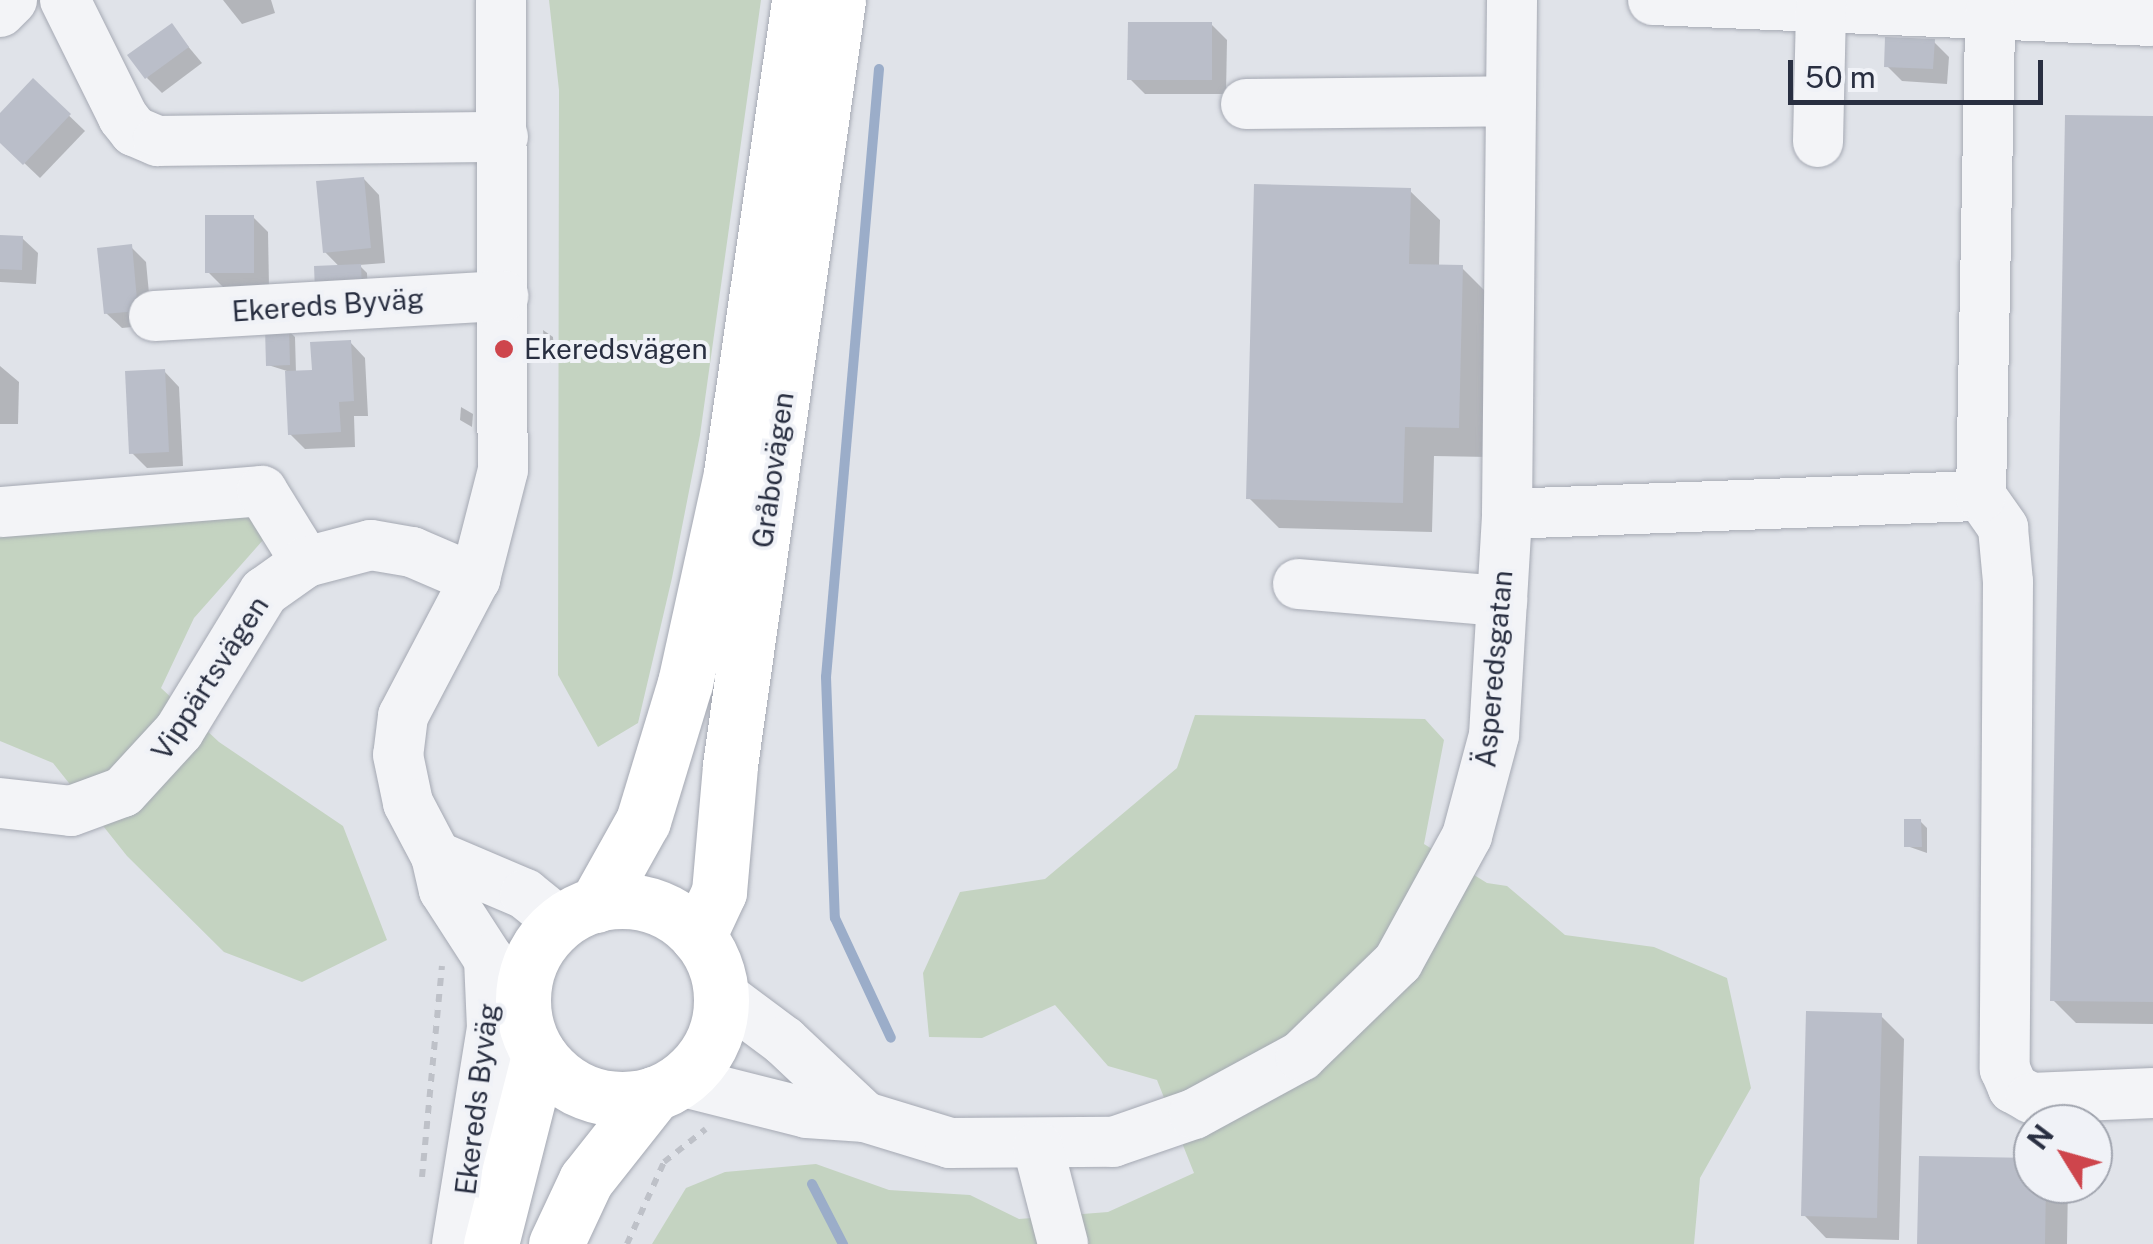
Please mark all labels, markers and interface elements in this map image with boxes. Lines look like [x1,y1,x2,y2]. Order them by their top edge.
scale bar [1793,40,2048,102]
text: 50 m [1805,59,1876,95]
street label: Ekereds Byväg [231,282,425,328]
place label: Ekeredsvägen [524,332,708,366]
marker: Ekeredsvägen [493,338,515,360]
street label: Gråbovägen [745,390,801,550]
street label: Äsperedsgatan [1469,569,1519,769]
street label: Vippärtsvägen [145,590,275,766]
street label: Ekereds Byväg [449,1001,505,1197]
north arrow [2013,1104,2113,1204]
text: N [2020,1118,2060,1156]

